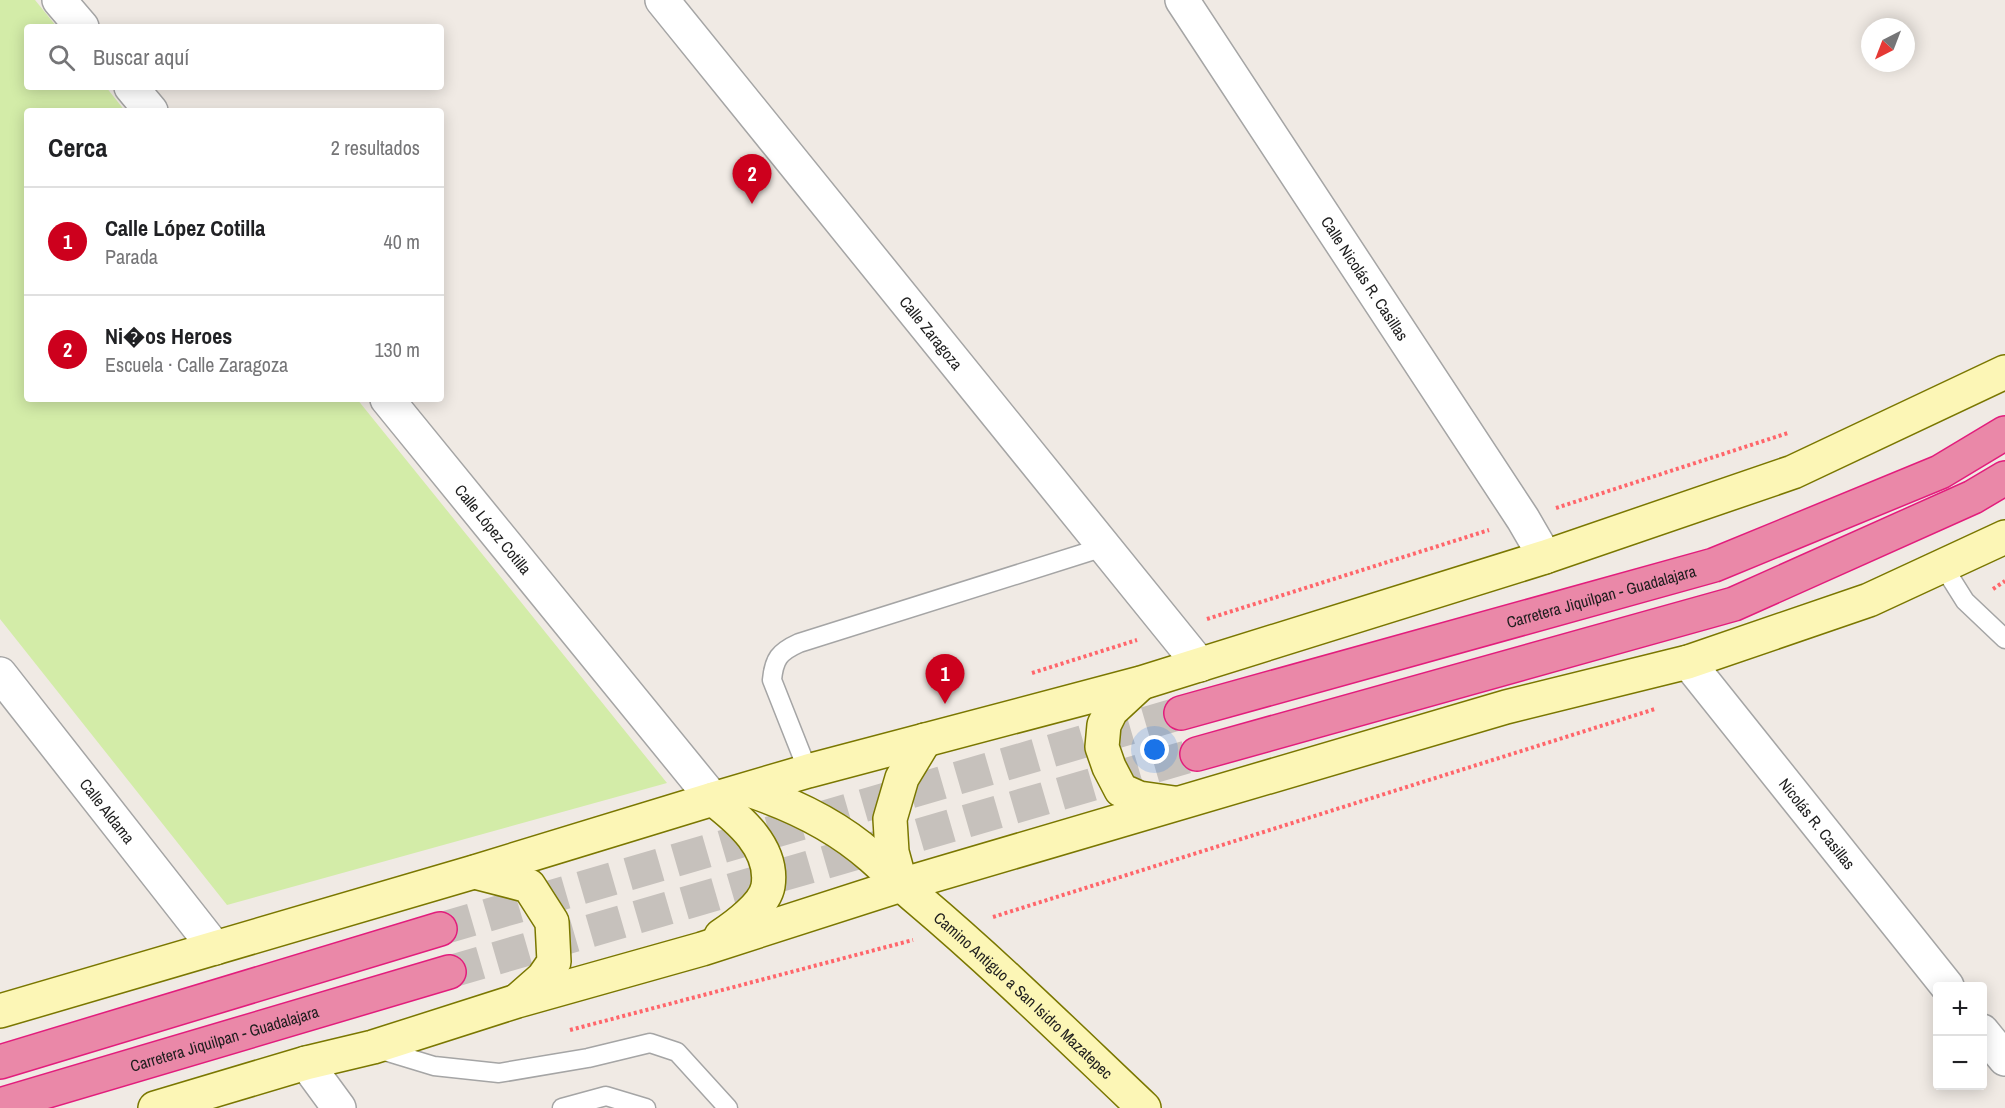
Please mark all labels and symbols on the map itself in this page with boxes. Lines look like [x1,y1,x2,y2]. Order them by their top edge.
north arrow [1861,18,1915,72]
pin: 2 [732,154,771,204]
street label: Calle Nicolás R. Casillas [1316,212,1414,345]
street label: Calle Zaragoza [895,291,968,375]
street label: Calle López Cotilla [450,480,537,579]
street label: Carretera Jiquilpan - Guadalajara [1504,559,1699,633]
pin: 1 [926,654,964,704]
your location [1140,735,1169,764]
street label: Nicolás R. Casillas [1774,773,1860,874]
street label: Calle Aldama [75,774,140,849]
street label: Camino Antiguo a San Isidro Mazatepec [929,907,1118,1084]
street label: Carretera Jiquilpan - Guadalajara [127,1000,322,1077]

